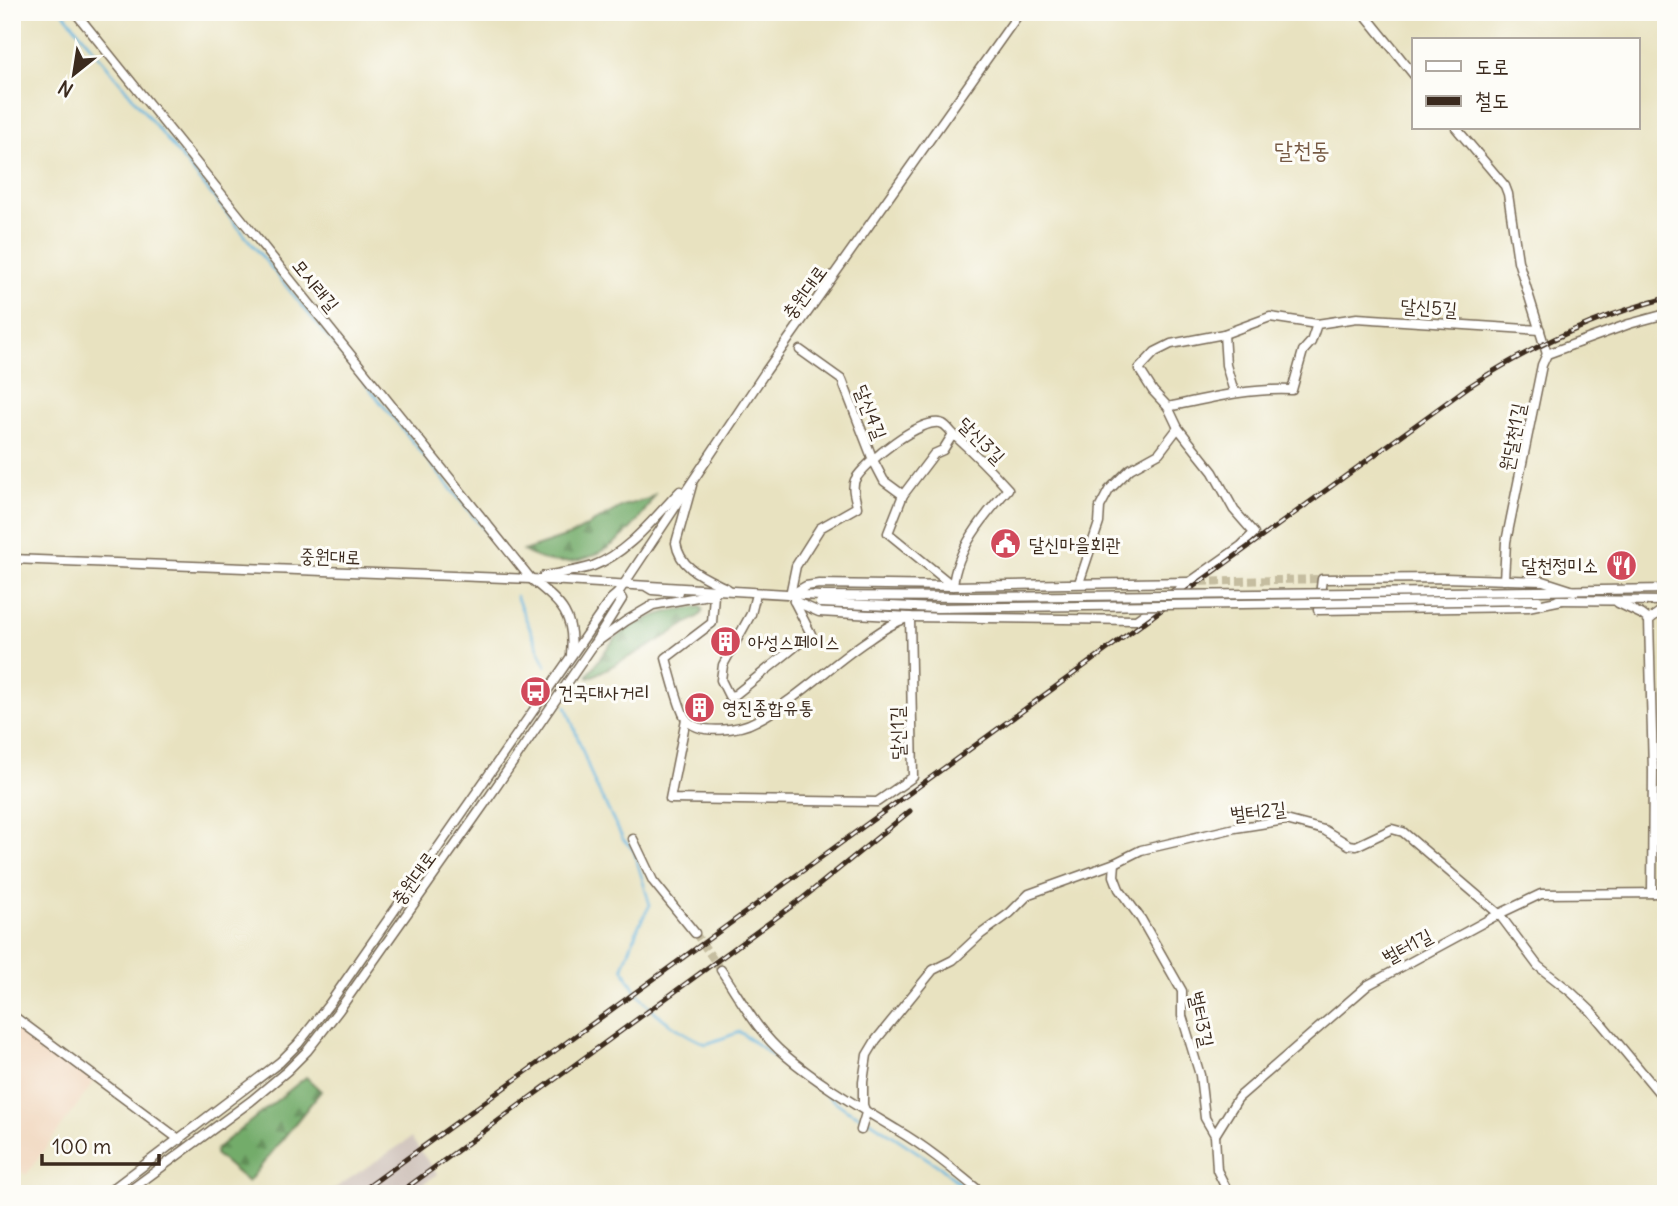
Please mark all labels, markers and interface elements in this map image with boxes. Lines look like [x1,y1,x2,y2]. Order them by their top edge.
north arrow [38,38,108,108]
legend [1412,38,1640,130]
text: 도로 [1475,53,1509,80]
text: N [54,75,77,102]
text: 철도 [1475,87,1509,114]
district label: 달천동 [1274,135,1330,164]
street label: 모시래길 [287,254,345,316]
street label: 충원대로 [776,260,832,324]
street label: 달신5길 [1400,293,1458,321]
street label: 달신4길 [850,381,892,443]
street label: 원달천1길 [1494,401,1530,473]
street label: 달신3길 [953,411,1011,469]
public building icon: 달신마을회관 [989,527,1023,561]
place label: 달신마을회관 [1029,532,1121,556]
street label: 중원대로 [299,543,361,569]
restaurant icon: 달천정미소 [1604,548,1638,582]
place label: 달천정미소 [1522,553,1598,577]
building icon: 아성스페이스 [708,625,742,659]
place label: 아성스페이스 [748,630,840,654]
bus stop icon: 건국대사거리 [518,675,552,709]
place label: 건국대사거리 [558,680,650,704]
building icon: 영진종합유통 [682,690,716,724]
place label: 영진종합유통 [722,695,814,719]
street label: 달신1길 [885,706,909,760]
street label: 벌터2길 [1229,796,1287,826]
street label: 충원대로 [385,846,441,910]
street label: 벌터1길 [1378,923,1436,969]
street label: 벌터3길 [1184,989,1220,1049]
scale bar [42,1122,159,1166]
text: 100 m [52,1133,111,1160]

